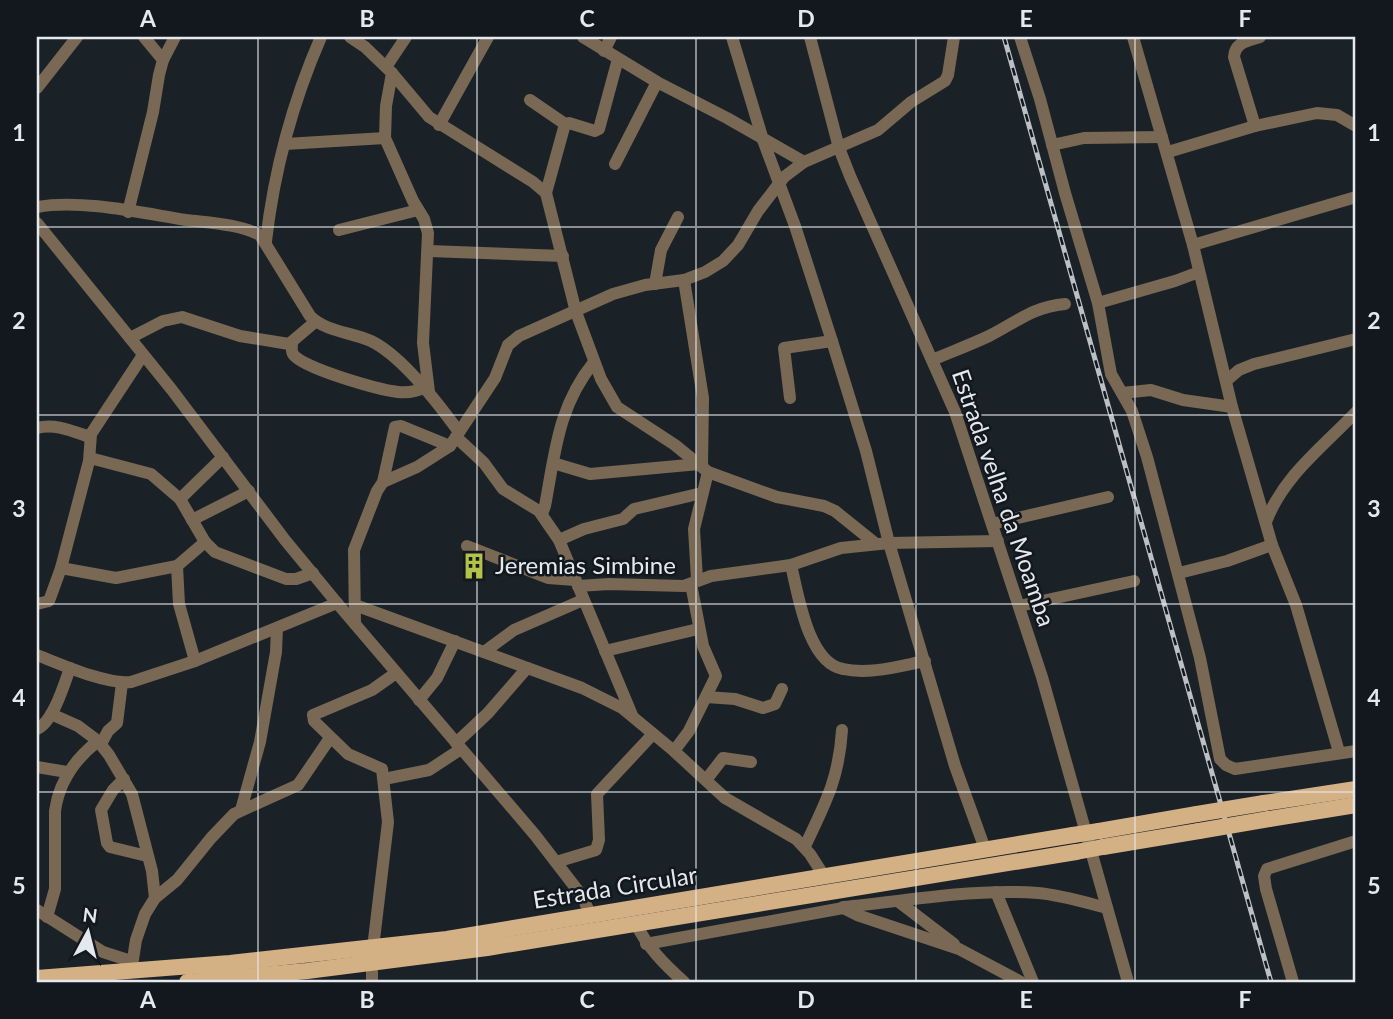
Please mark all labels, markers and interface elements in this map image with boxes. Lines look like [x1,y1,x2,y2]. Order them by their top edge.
text: A [139,4,157,32]
text: B [359,4,375,32]
text: C [579,4,595,32]
text: D [797,4,815,32]
text: E [1019,4,1033,32]
text: F [1238,4,1252,32]
text: 1 [12,118,26,146]
text: 1 [1367,118,1381,146]
text: 2 [12,306,26,334]
text: 2 [1367,306,1381,334]
street label: Estrada velha da Moamba [947,365,1062,630]
text: 3 [12,494,26,522]
text: 3 [1367,494,1381,522]
place label: Jeremias Simbine [495,550,676,579]
building icon: Jeremias Simbine [459,551,489,581]
text: 4 [12,683,26,711]
text: 4 [1367,683,1381,711]
street label: Estrada Circular [531,859,699,914]
text: 5 [12,871,26,899]
text: 5 [1367,871,1381,899]
north arrow [52,897,122,967]
text: N [81,902,99,927]
text: A [139,985,157,1013]
text: B [359,985,375,1013]
text: C [579,985,595,1013]
text: D [797,985,815,1013]
text: E [1019,985,1033,1013]
text: F [1238,985,1252,1013]

